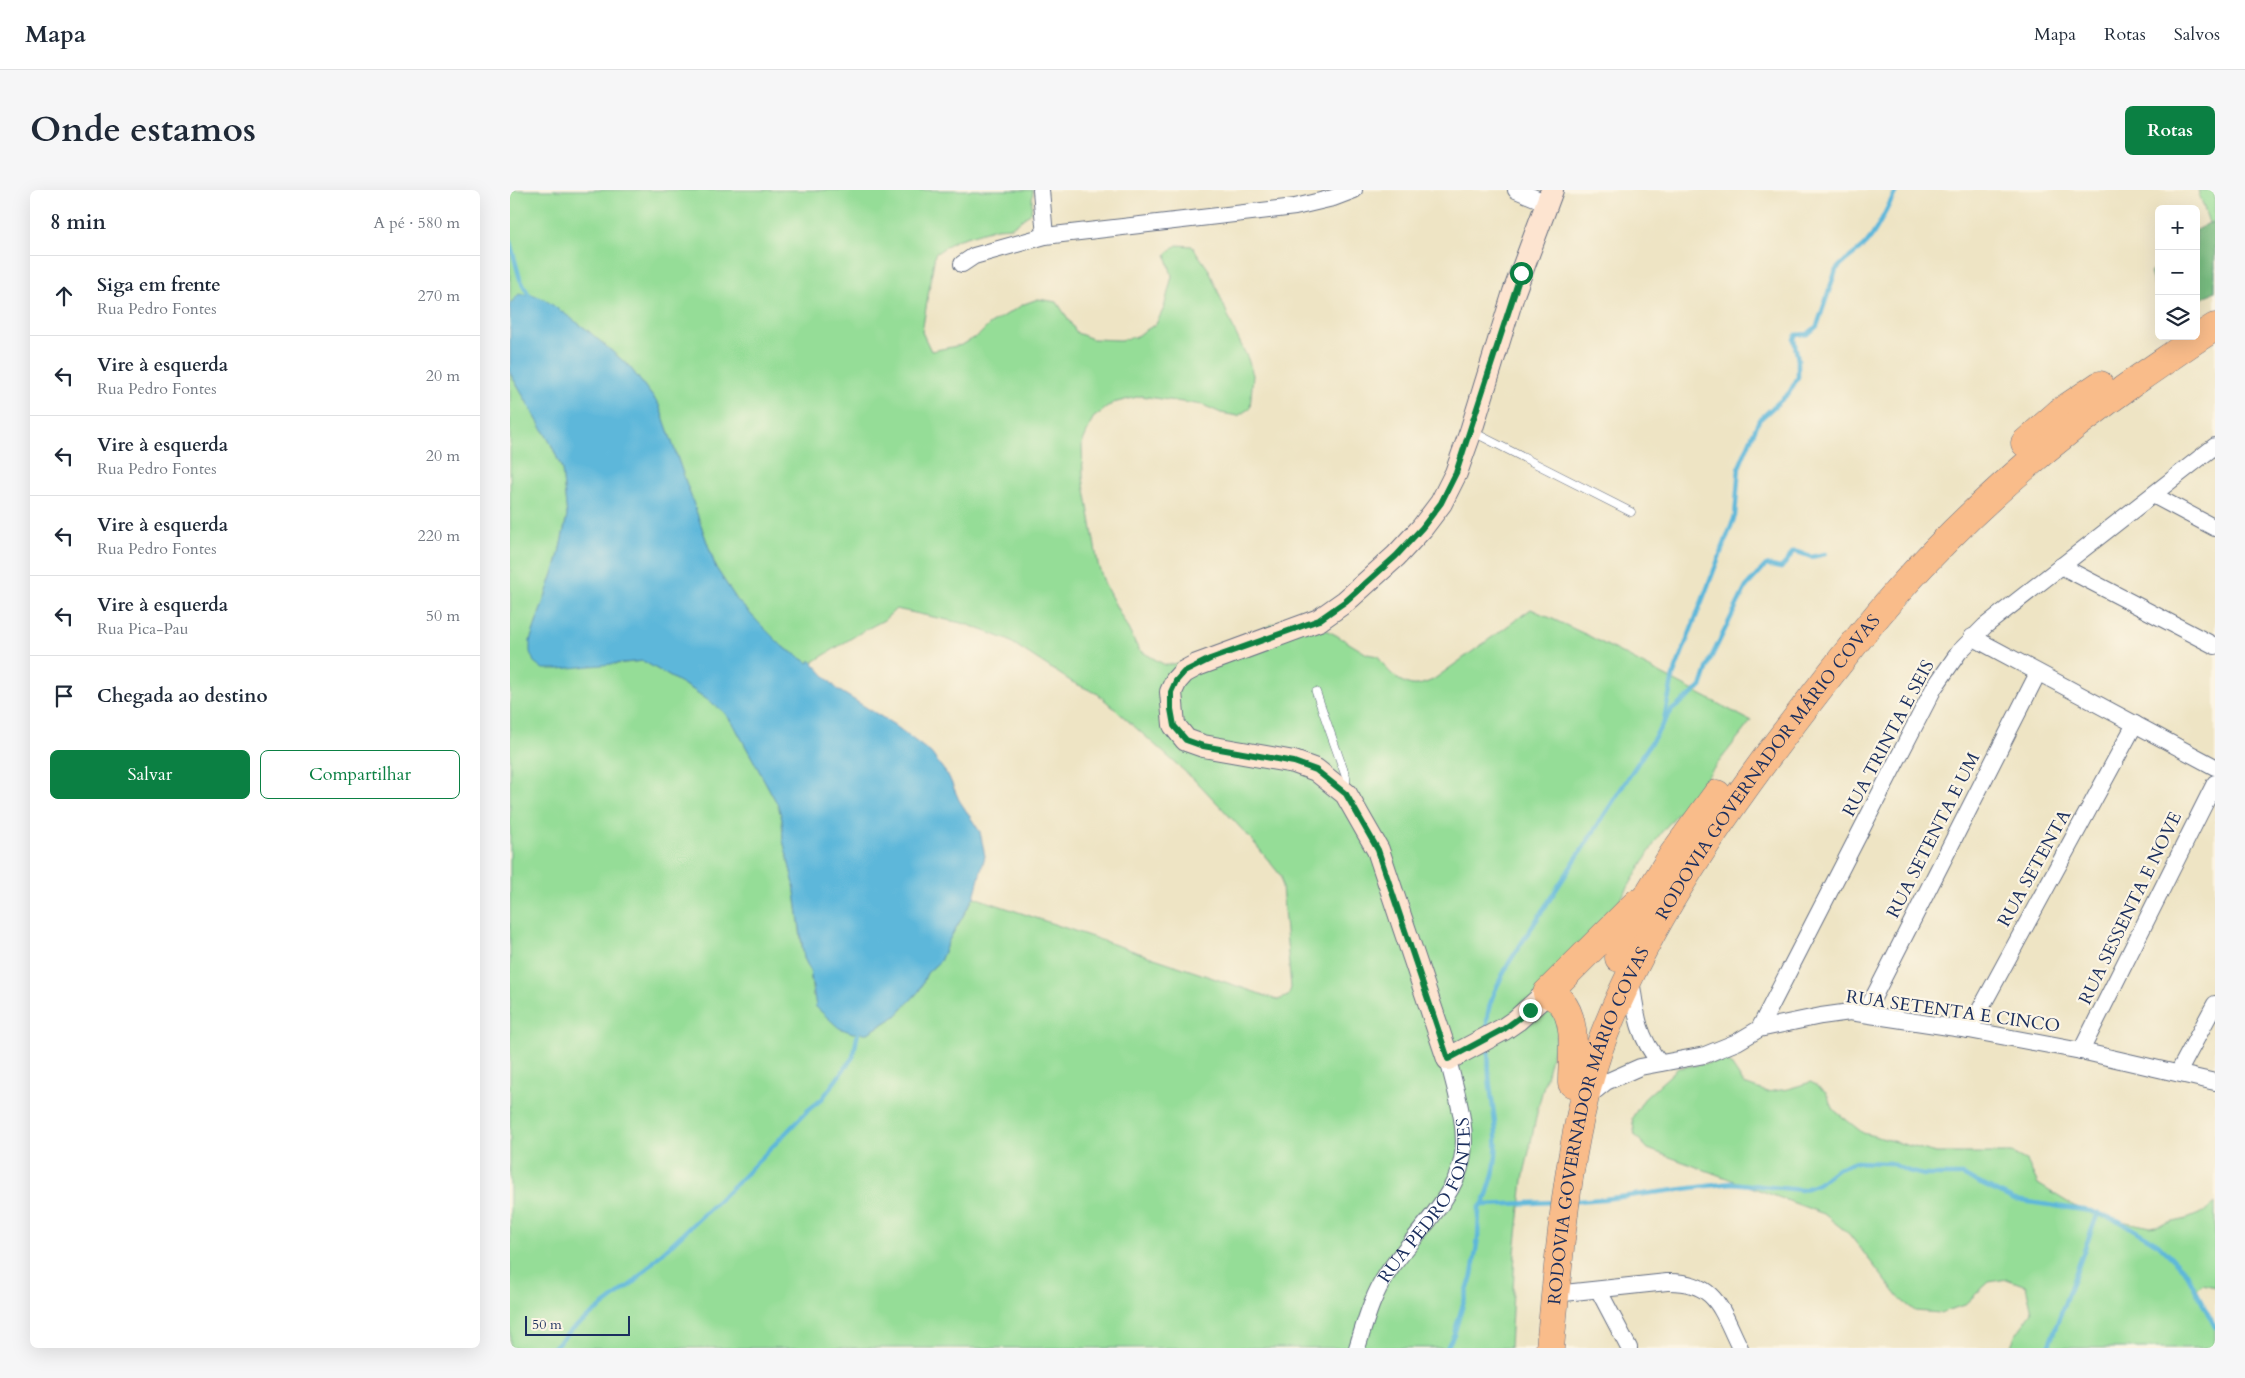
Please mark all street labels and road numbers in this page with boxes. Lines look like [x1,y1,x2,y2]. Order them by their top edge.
street label: RODOVIA GOVERNADOR MÁRIO COVAS [1650,609,1886,924]
street label: RUA TRINTA E SEIS [1837,656,1940,821]
street label: RUA SETENTA E UM [1881,748,1986,922]
street label: RUA SETENTA [1992,805,2077,931]
street label: RUA SESSENTA E NOVE [2073,808,2188,1009]
street label: RODOVIA GOVERNADOR MÁRIO COVAS [1542,942,1656,1306]
street label: RUA SETENTA E CINCO [1844,984,2062,1039]
street label: RUA PEDRO FONTES [1372,1116,1477,1288]

